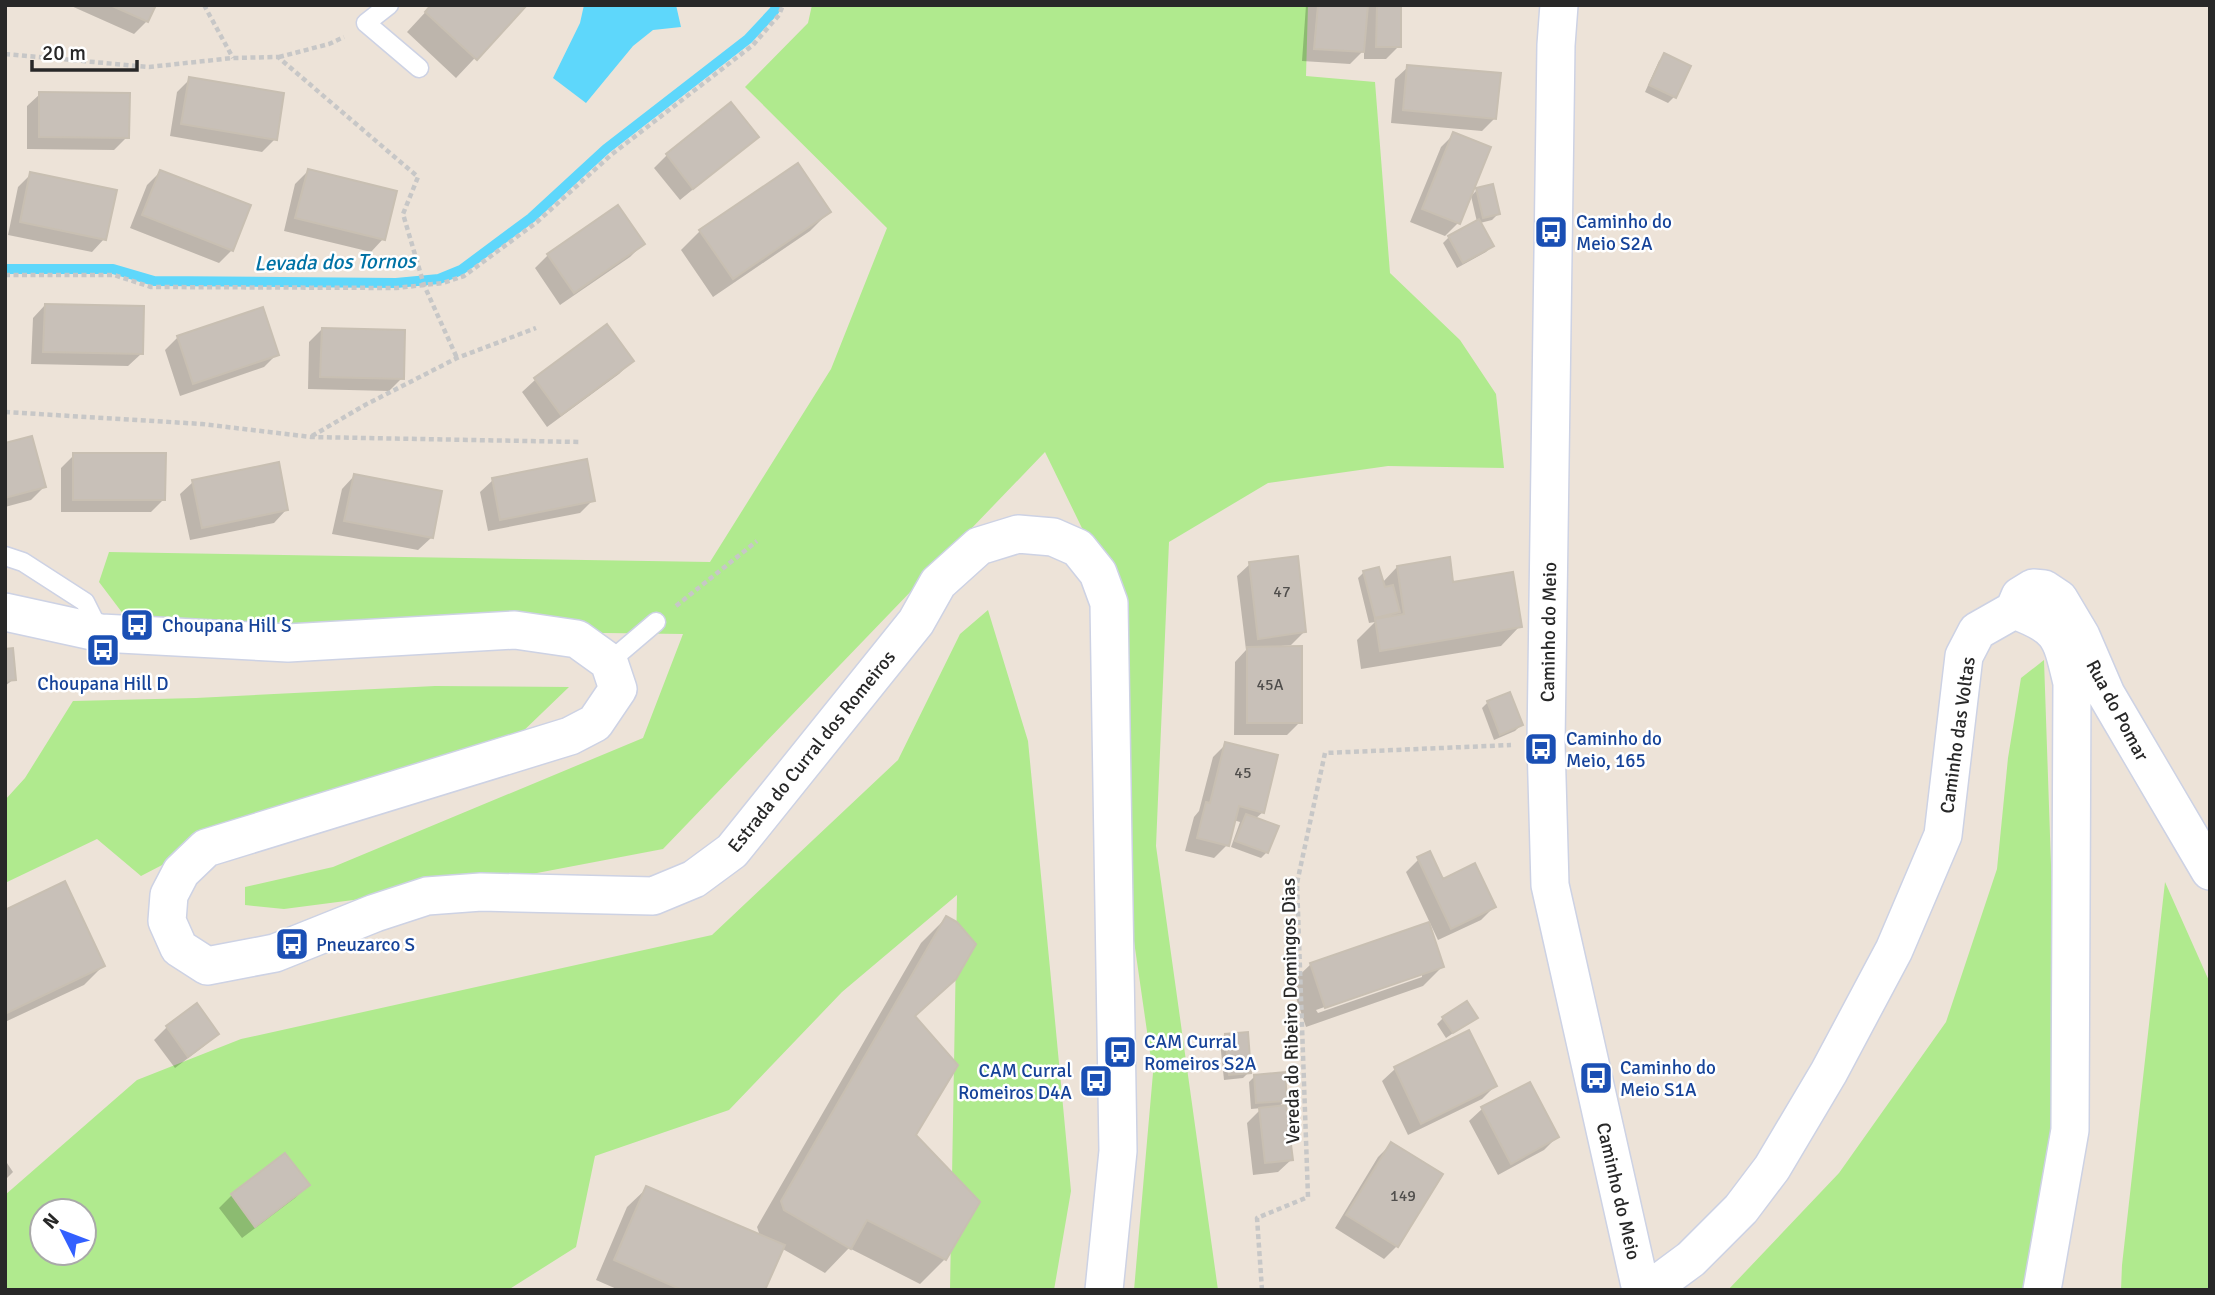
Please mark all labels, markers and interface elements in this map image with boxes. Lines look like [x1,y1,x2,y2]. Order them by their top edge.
scale bar [32,28,136,72]
text: 20 m [42,40,86,66]
place label: Caminho do Meio S2A [1576,210,1672,256]
bus stop icon: Caminho do Meio S2A [1532,213,1570,251]
water label: Levada dos Tornos [254,248,418,276]
street label: Caminho do Meio [1536,562,1562,702]
house number: 47 [1273,582,1291,602]
bus stop icon: Choupana Hill S [118,606,156,644]
place label: Choupana Hill S [162,614,292,638]
bus stop icon: Choupana Hill D [84,631,122,669]
street label: Estrada do Curral dos Romeiros [723,646,901,858]
street label: Caminho das Voltas [1935,655,1981,815]
street label: Rua do Pomar [2080,656,2154,765]
place label: Choupana Hill D [37,672,169,696]
house number: 45A [1256,675,1284,695]
place label: Caminho do Meio, 165 [1566,727,1662,773]
bus stop icon: Caminho do Meio, 165 [1522,730,1560,768]
house number: 45 [1234,763,1252,783]
street label: Vereda do Ribeiro Domingos Dias [1277,878,1305,1144]
bus stop icon: Pneuzarco S [273,925,311,963]
place label: Pneuzarco S [316,933,415,957]
place label: CAM Curral Romeiros S2A [1144,1030,1257,1076]
bus stop icon: CAM Curral Romeiros S2A [1101,1033,1139,1071]
place label: Caminho do Meio S1A [1620,1056,1716,1102]
place label: CAM Curral Romeiros D4A [958,1059,1072,1105]
bus stop icon: Caminho do Meio S1A [1577,1059,1615,1097]
bus stop icon: CAM Curral Romeiros D4A [1077,1062,1115,1100]
street label: Caminho do Meio [1591,1120,1645,1262]
house number: 149 [1390,1186,1416,1206]
north arrow [28,1197,98,1267]
text: N [38,1208,64,1234]

